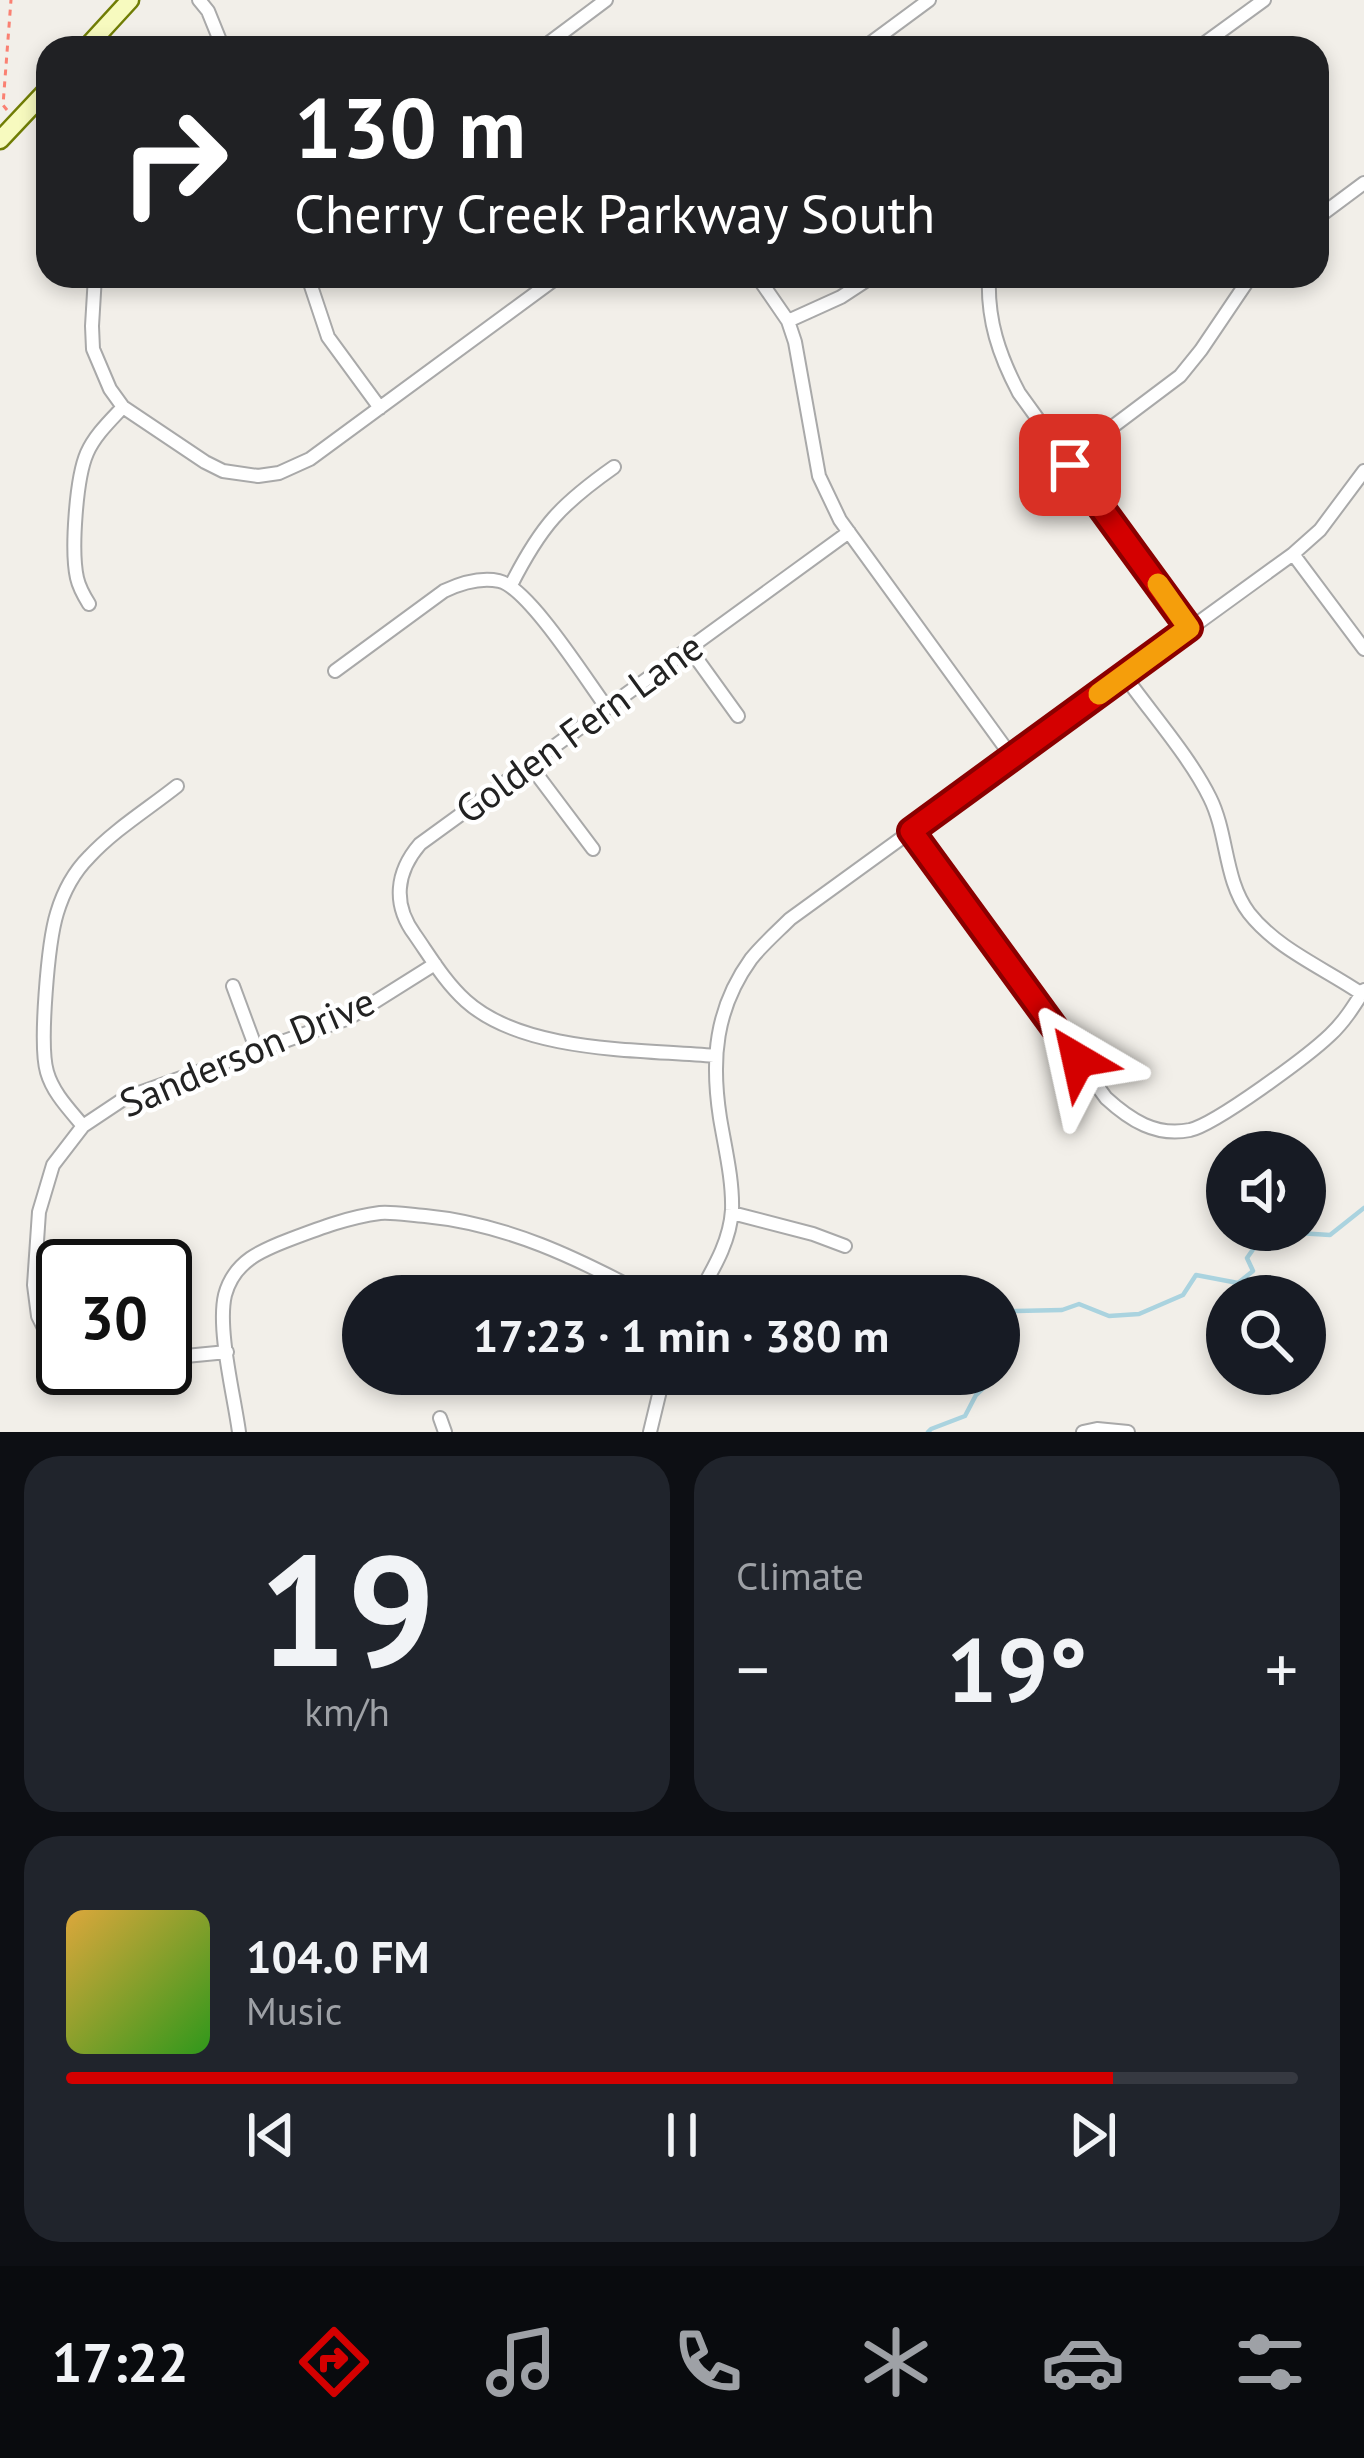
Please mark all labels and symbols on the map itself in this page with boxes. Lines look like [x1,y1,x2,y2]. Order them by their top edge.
pin [1019,414,1121,516]
street label: Golden Fern Lane [445,621,712,835]
street label: Sanderson Drive [112,975,382,1128]
position arrow [1015,997,1141,1123]
speed limit sign: 30 [36,1239,192,1395]

